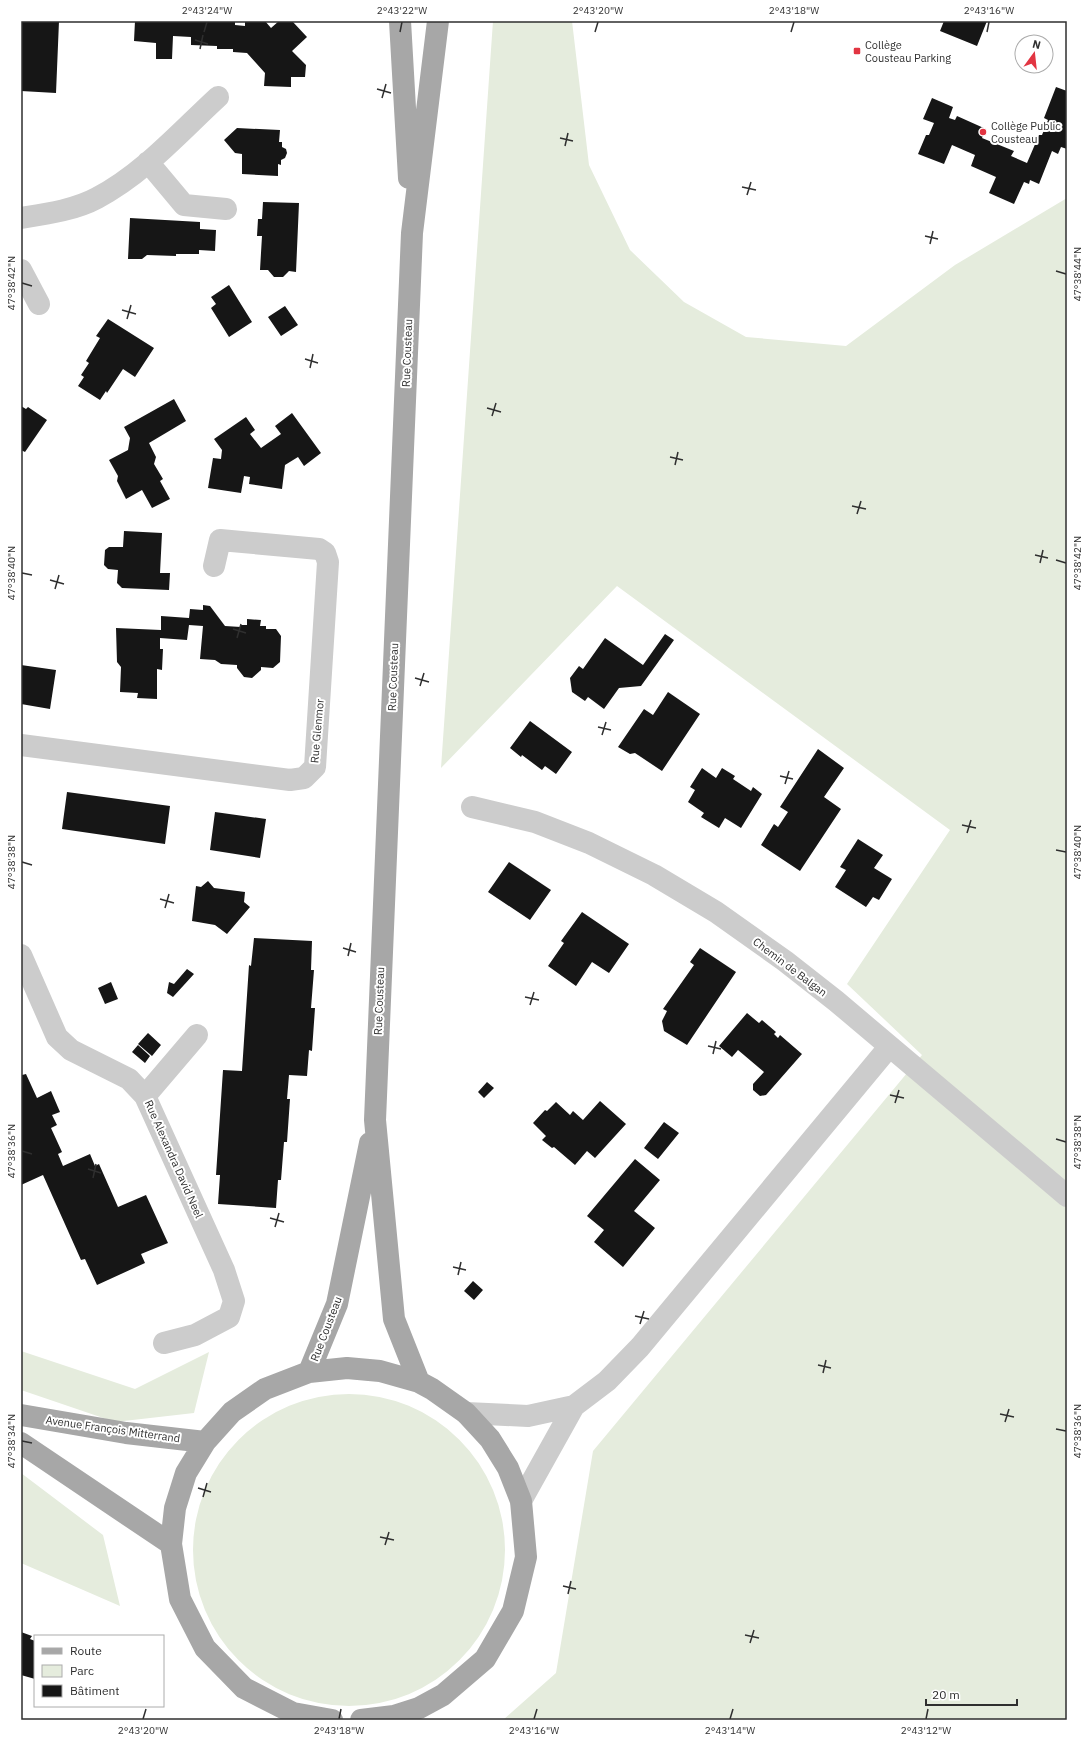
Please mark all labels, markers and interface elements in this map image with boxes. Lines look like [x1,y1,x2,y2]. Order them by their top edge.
text: 2°43'24"W [182,4,232,17]
text: 2°43'22"W [377,4,427,17]
text: 2°43'20"W [573,4,623,17]
text: 2°43'18"W [769,4,819,17]
text: 2°43'16"W [964,4,1014,17]
north arrow [1014,34,1054,74]
text: N [1031,37,1042,52]
place label: Collège Cousteau Parking [865,38,951,65]
marker: Collège Cousteau Parking [852,46,862,56]
place label: Collège Public Cousteau [991,119,1061,146]
marker: Collège Public Cousteau [978,127,988,137]
text: 47°38'44"N [1071,247,1084,301]
text: 47°38'42"N [5,256,18,310]
street label: Rue Cousteau [399,319,415,387]
text: 47°38'42"N [1071,536,1084,590]
text: 47°38'40"N [5,546,18,600]
street label: Rue Cousteau [385,643,401,711]
street label: Rue Glenmor [307,698,327,764]
text: 47°38'40"N [1071,825,1084,879]
text: 47°38'38"N [5,835,18,889]
street label: Chemin de Balgan [750,935,830,999]
street label: Rue Cousteau [371,967,387,1035]
street label: Rue Alexandra David Neel [142,1098,206,1220]
text: 47°38'38"N [1071,1115,1084,1169]
text: 47°38'36"N [5,1124,18,1178]
street label: Rue Cousteau [307,1295,345,1363]
text: 47°38'36"N [1071,1404,1084,1458]
street label: Avenue François Mitterrand [45,1413,181,1445]
text: 47°38'34"N [5,1414,18,1468]
legend [34,1635,164,1707]
text: Route [70,1643,102,1658]
text: Parc [70,1663,94,1678]
scale bar [926,1681,1017,1707]
text: Bâtiment [70,1683,120,1698]
text: 20 m [932,1687,960,1702]
text: 2°43'20"W [118,1724,168,1737]
text: 2°43'18"W [314,1724,364,1737]
text: 2°43'16"W [509,1724,559,1737]
text: 2°43'14"W [705,1724,755,1737]
text: 2°43'12"W [901,1724,951,1737]

